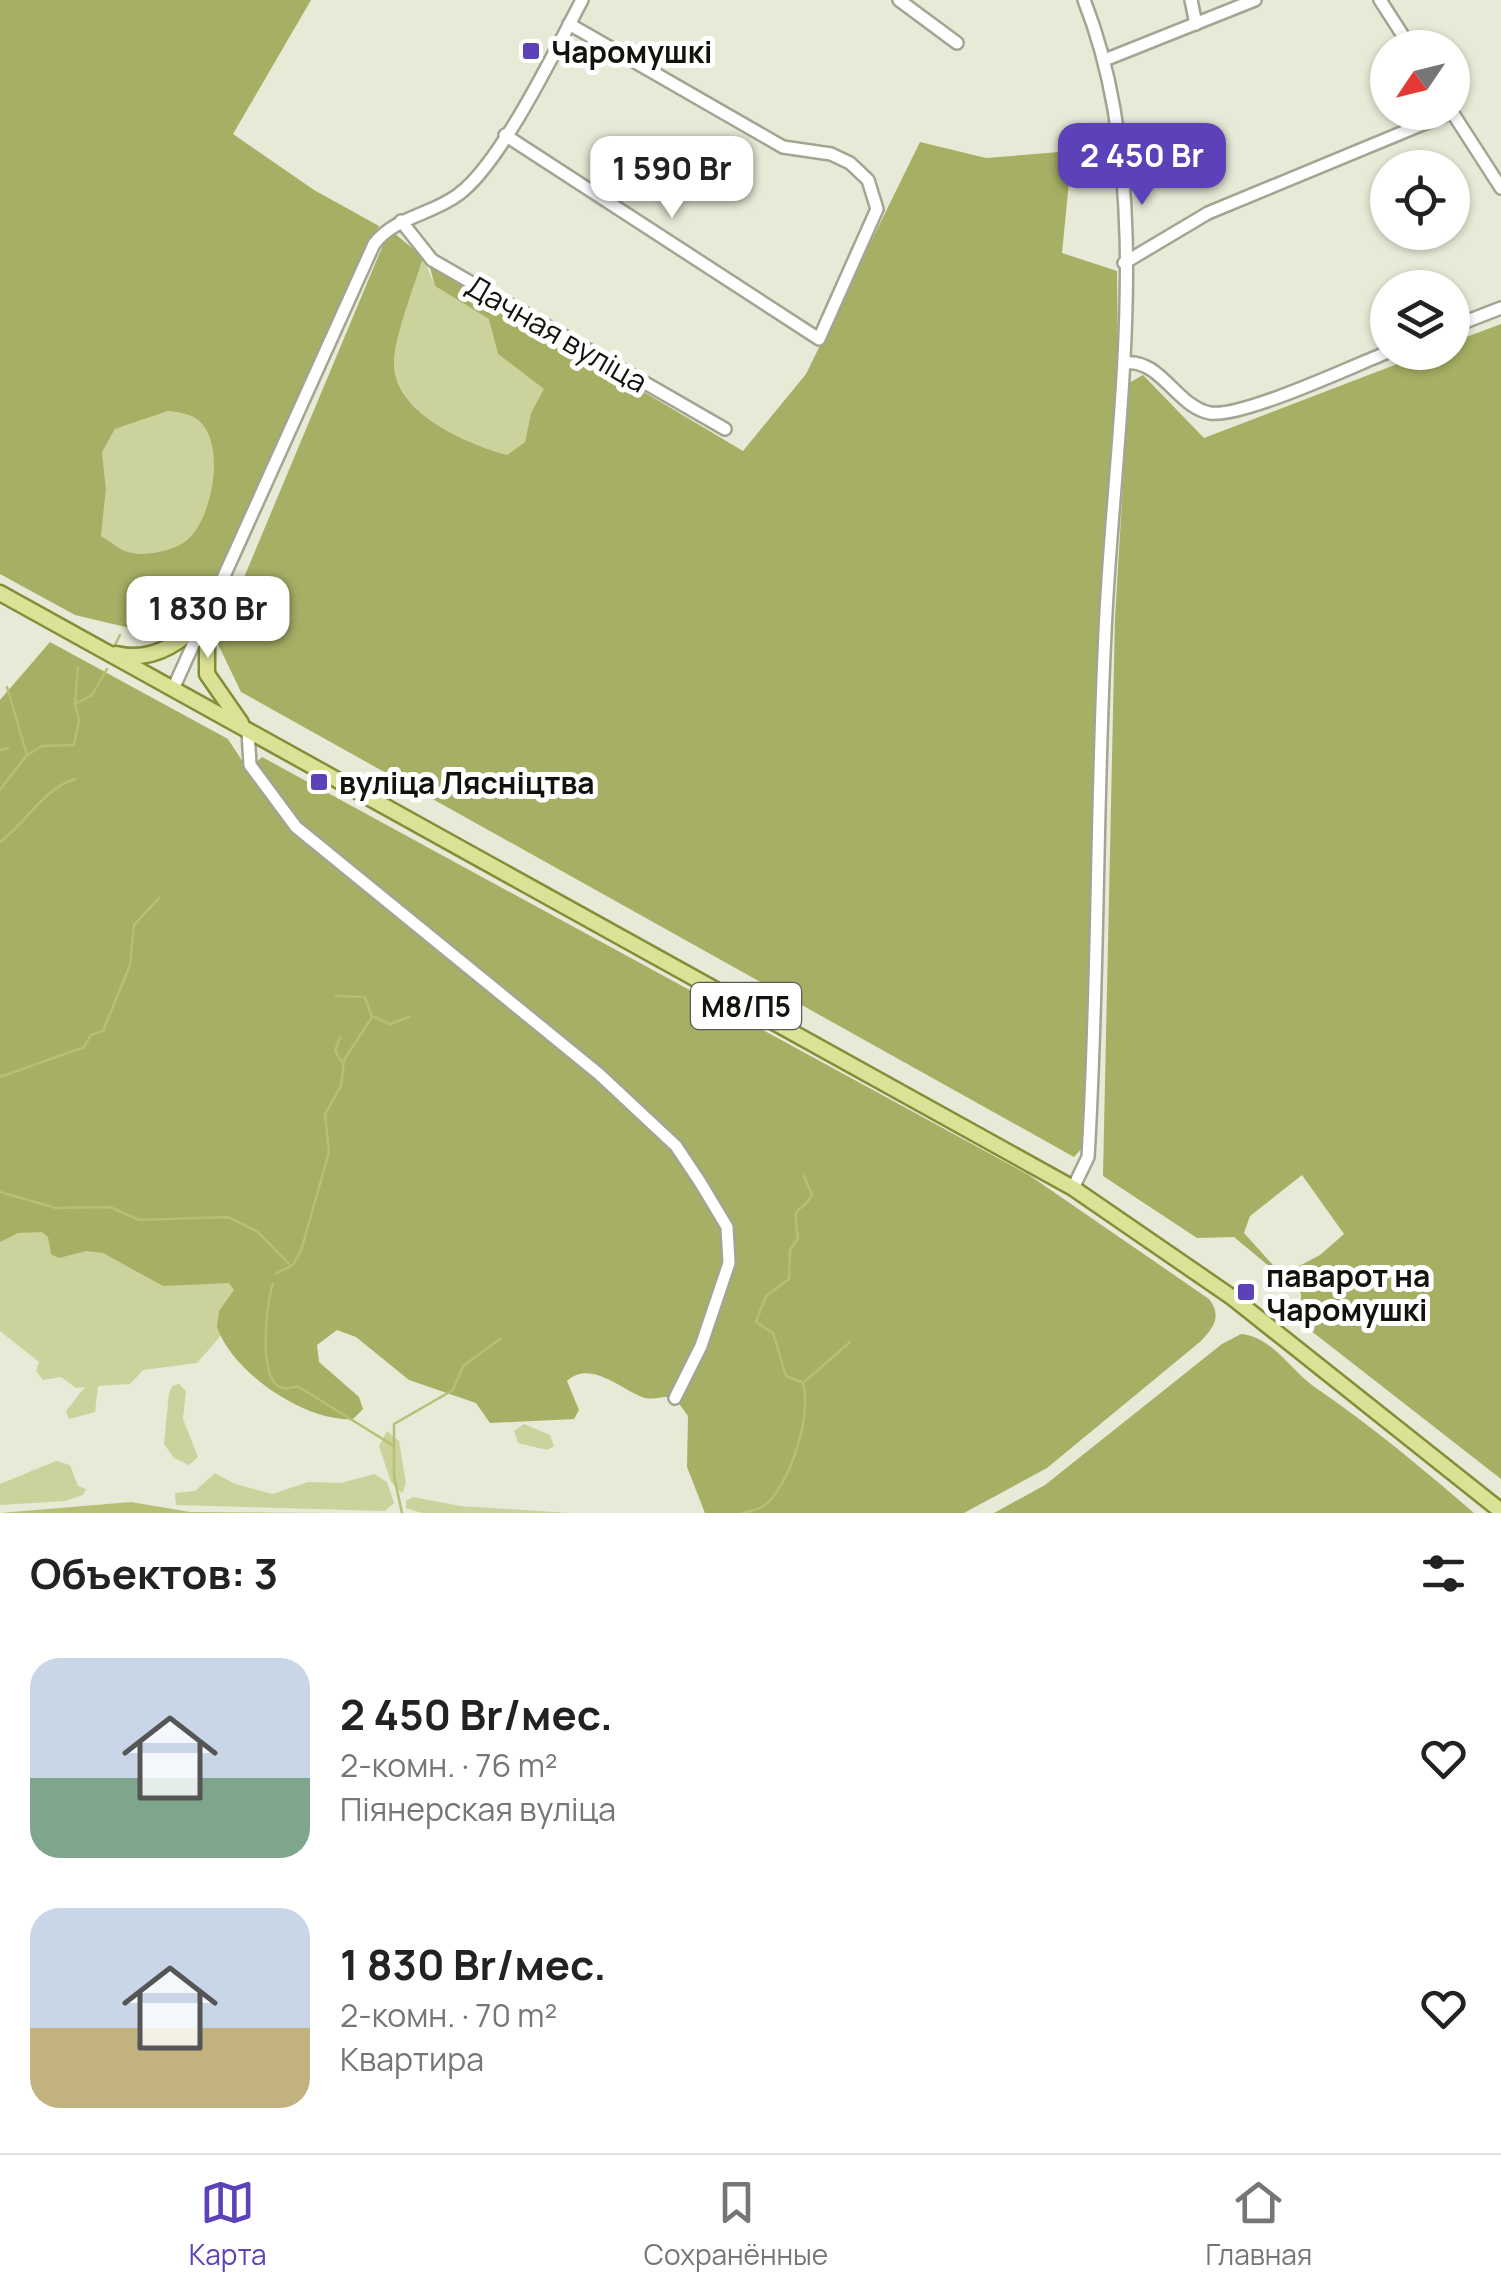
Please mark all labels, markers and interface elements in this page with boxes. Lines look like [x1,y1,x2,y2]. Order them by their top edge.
north arrow [1370,30,1470,130]
map controls [1370,30,1470,370]
place label: Чаромушкі [551,31,712,72]
marker: Чаромушкі [520,40,542,62]
pin: 2 450 Br [1039,123,1245,208]
text: 2 450 Br [1080,133,1204,177]
pin: 1 590 Br [569,136,775,221]
text: 1 590 Br [612,146,732,190]
button: locate [1370,150,1470,250]
street label: Дачная вуліца [459,265,655,401]
button: layers [1370,270,1470,370]
pin: 1 830 Br [105,576,311,661]
text: 1 830 Br [148,586,268,630]
place label: вуліца Лясніцтва [339,762,594,803]
marker: вуліца Лясніцтва [308,771,330,793]
road number: М8/П5 [691,983,801,1029]
place label: паварот на Чаромушкі [1266,1255,1430,1330]
marker: паварот на Чаромушкі [1235,1281,1257,1303]
text: Объектов: 3 [30,1544,278,1602]
icon: filters [1416,1546,1471,1601]
text: 2 450 Br/мес. [340,1685,613,1743]
icon: home [110,1698,230,1818]
icon: heart [1416,1731,1471,1786]
text: 2-комн. · 76 m² [340,1743,558,1787]
text: Піянерская вуліца [340,1787,616,1831]
text: 1 830 Br/мес. [340,1935,606,1993]
icon: home [110,1948,230,2068]
icon: heart [1416,1981,1471,2036]
text: 2-комн. · 70 m² [340,1993,557,2037]
text: Квартира [340,2037,484,2081]
tab: Карта [189,2175,267,2273]
tab: Сохранённые [644,2175,828,2273]
tab: Главная [1205,2175,1312,2273]

